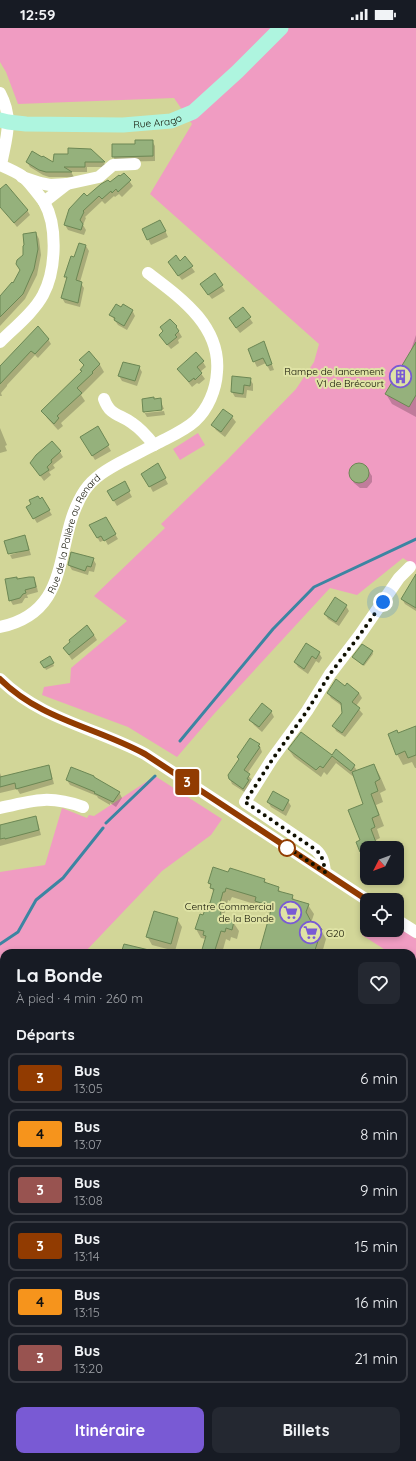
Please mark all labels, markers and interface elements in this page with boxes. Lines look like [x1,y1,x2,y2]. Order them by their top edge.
text: 12:59 [20,5,56,24]
street label: Rue Arago [133,111,184,131]
building icon: Rampe de lancement V1 de Brécourt [387,364,413,390]
place label: Rampe de lancement V1 de Brécourt [284,365,385,390]
street label: Rue de la Palière au Renard [45,471,103,596]
your location [373,592,393,612]
line badge: 3 [174,769,200,795]
text: 3 [183,773,191,791]
unlabelled marker [278,839,296,857]
north arrow [360,841,404,885]
map controls [360,841,404,937]
button: locate [360,893,404,937]
supermarket icon: Centre Commercial de la Bonde [277,899,303,925]
place label: Centre Commercial de la Bonde [185,900,274,925]
supermarket icon: G20 [298,920,324,946]
place label: G20 [326,927,344,940]
button: heart [358,962,400,1004]
text: La Bonde [16,963,103,987]
text: À pied · 4 min · 260 m [16,990,143,1006]
text: Départs [16,1025,75,1044]
text: Bus [74,1061,100,1080]
text: 3 [36,1069,44,1087]
text: 6 min [360,1069,398,1088]
text: 13:05 [74,1080,103,1096]
text: Bus [74,1117,100,1136]
text: 4 [36,1125,44,1143]
text: 8 min [360,1125,398,1144]
text: 13:07 [74,1136,102,1152]
text: Bus [74,1173,100,1192]
text: 3 [36,1181,44,1199]
text: 9 min [360,1181,398,1200]
text: 13:08 [74,1192,103,1208]
text: Bus [74,1229,100,1248]
text: 3 [36,1237,44,1255]
text: 15 min [355,1237,398,1256]
text: 13:14 [74,1248,100,1264]
text: Bus [74,1285,100,1304]
text: 4 [36,1293,44,1311]
text: 16 min [355,1293,398,1312]
text: 13:15 [74,1304,100,1320]
text: Bus [74,1341,100,1360]
text: 3 [36,1349,44,1367]
text: 21 min [354,1349,398,1368]
text: 13:20 [74,1360,103,1376]
button: Itinéraire [16,1407,204,1453]
button: Billets [212,1407,400,1453]

